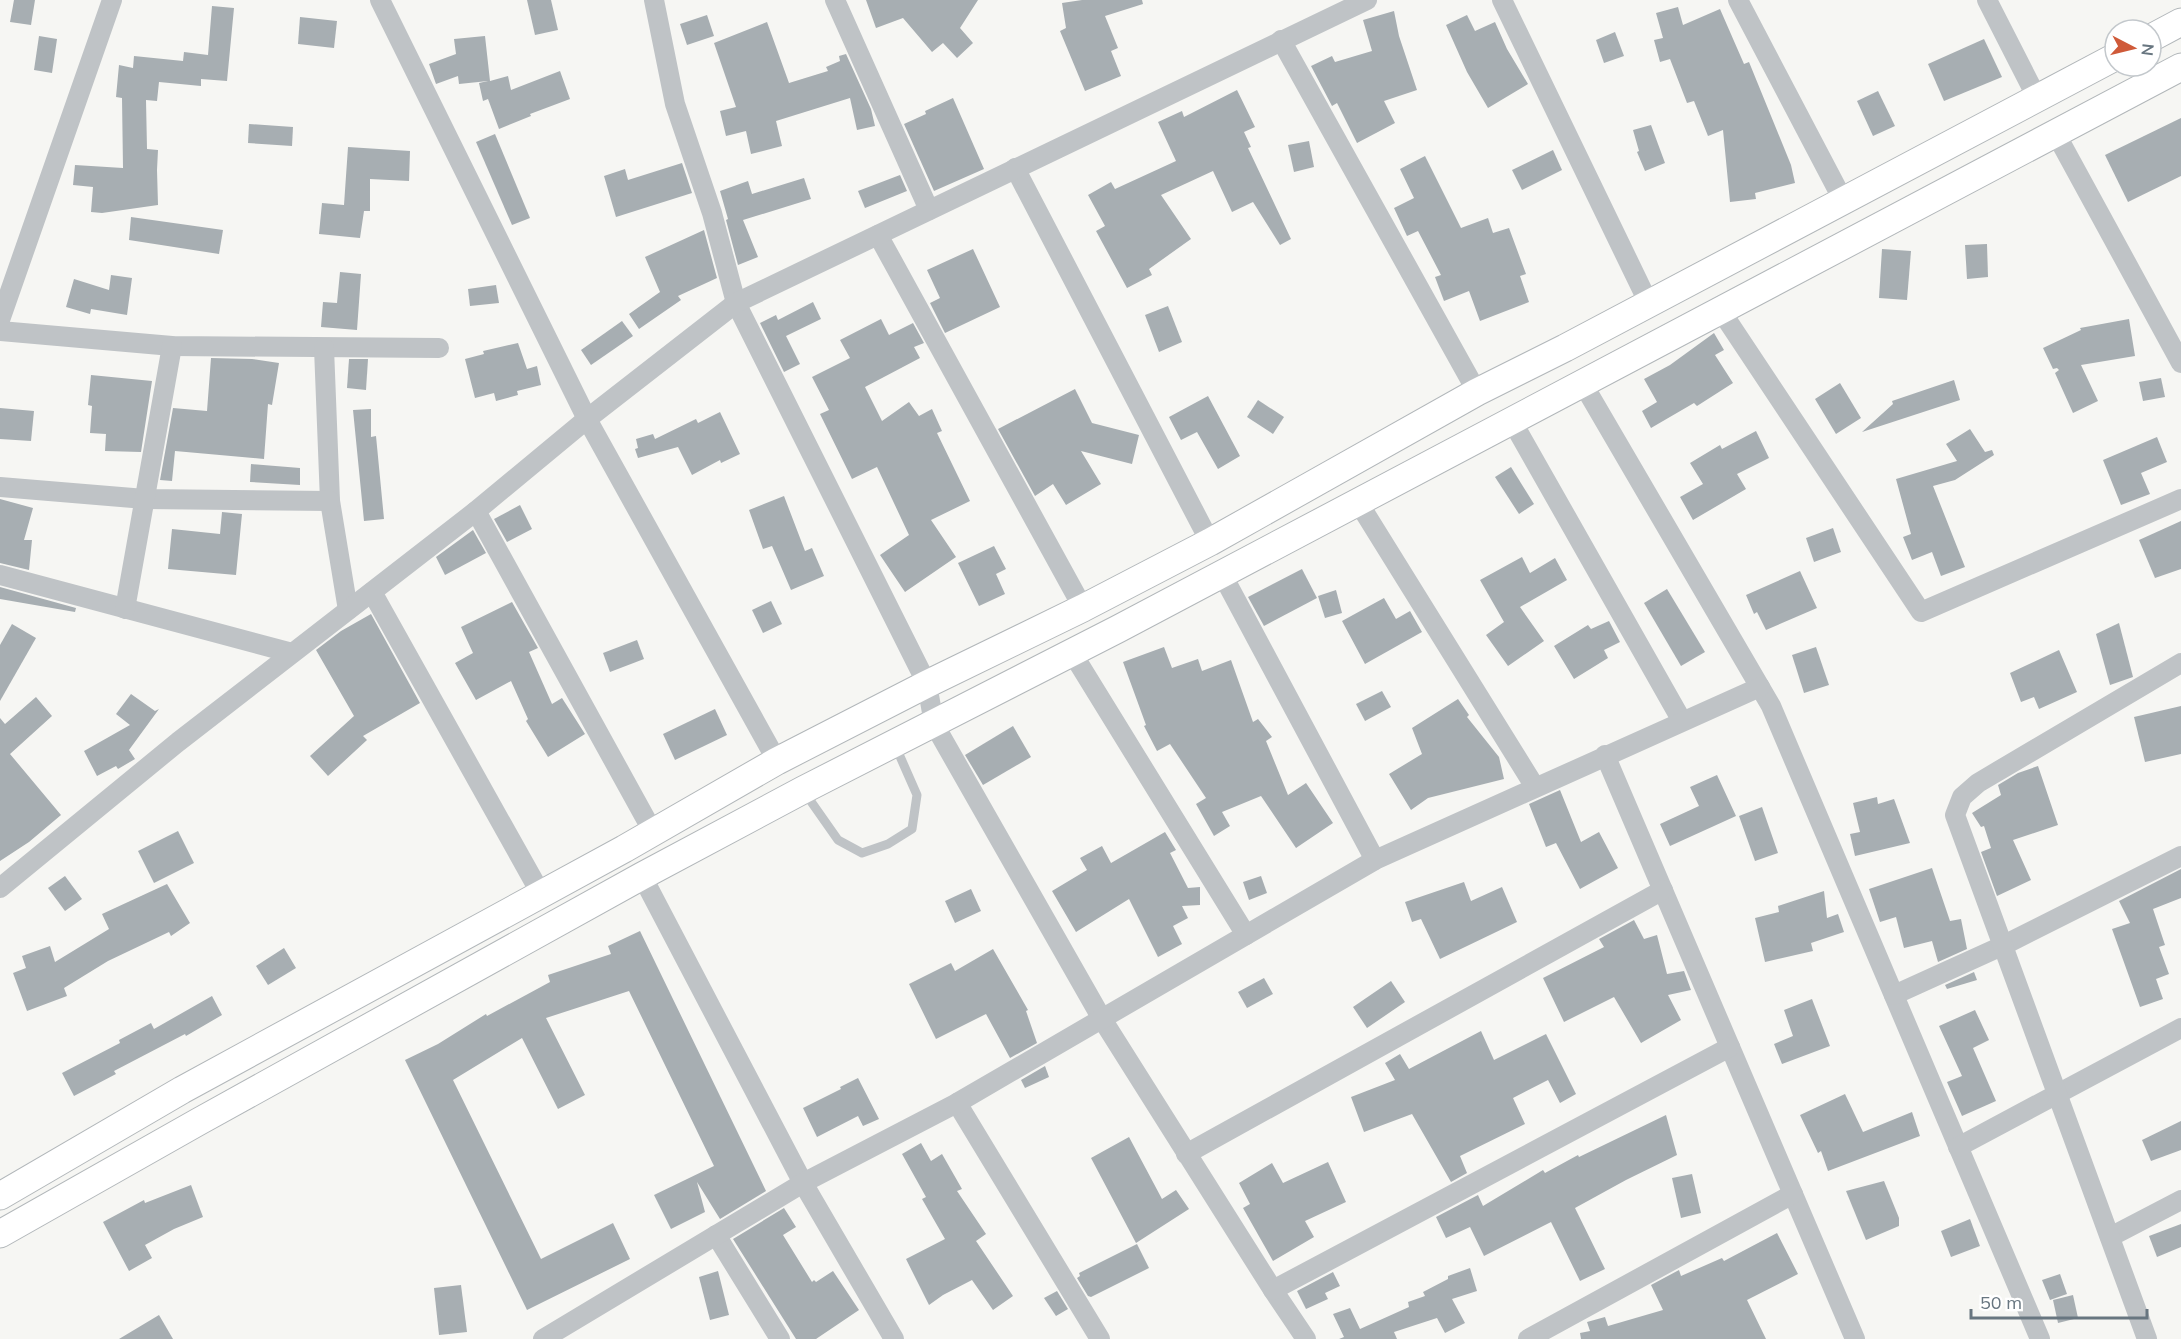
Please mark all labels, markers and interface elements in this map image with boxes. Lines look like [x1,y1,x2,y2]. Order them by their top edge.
north arrow [2103,18,2163,78]
text: N [2137,43,2159,57]
scale bar [1971,1282,2146,1320]
text: 50 m [1980,1291,2022,1314]

